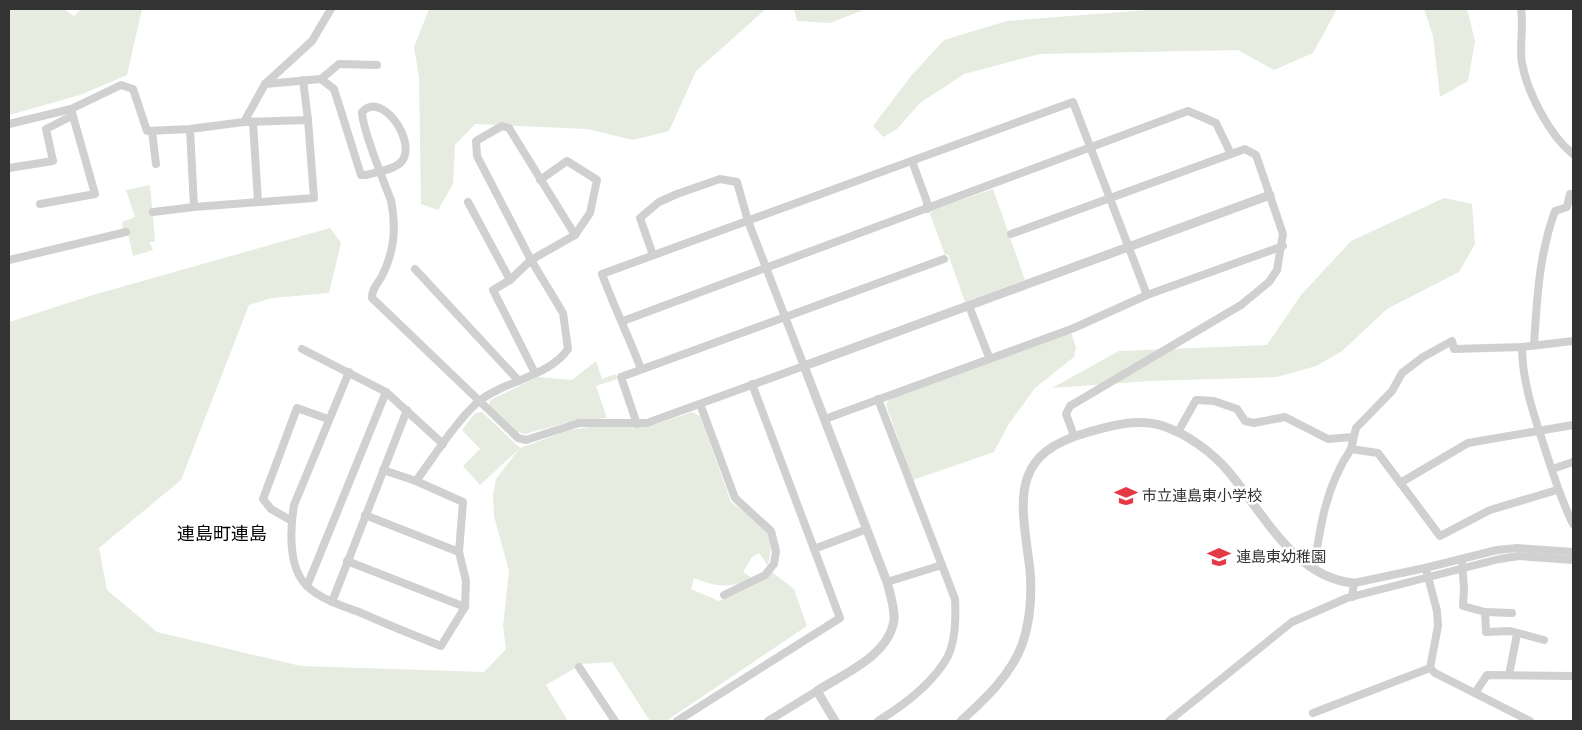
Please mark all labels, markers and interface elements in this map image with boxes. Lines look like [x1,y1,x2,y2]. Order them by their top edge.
school or university icon: 市立連島東小学校 [1113,483,1139,509]
place label: 市立連島東小学校 [1142,485,1262,507]
district label: 連島町連島 [177,521,267,547]
school or university icon: 連島東幼稚園 [1206,544,1232,570]
place label: 連島東幼稚園 [1236,546,1326,568]

